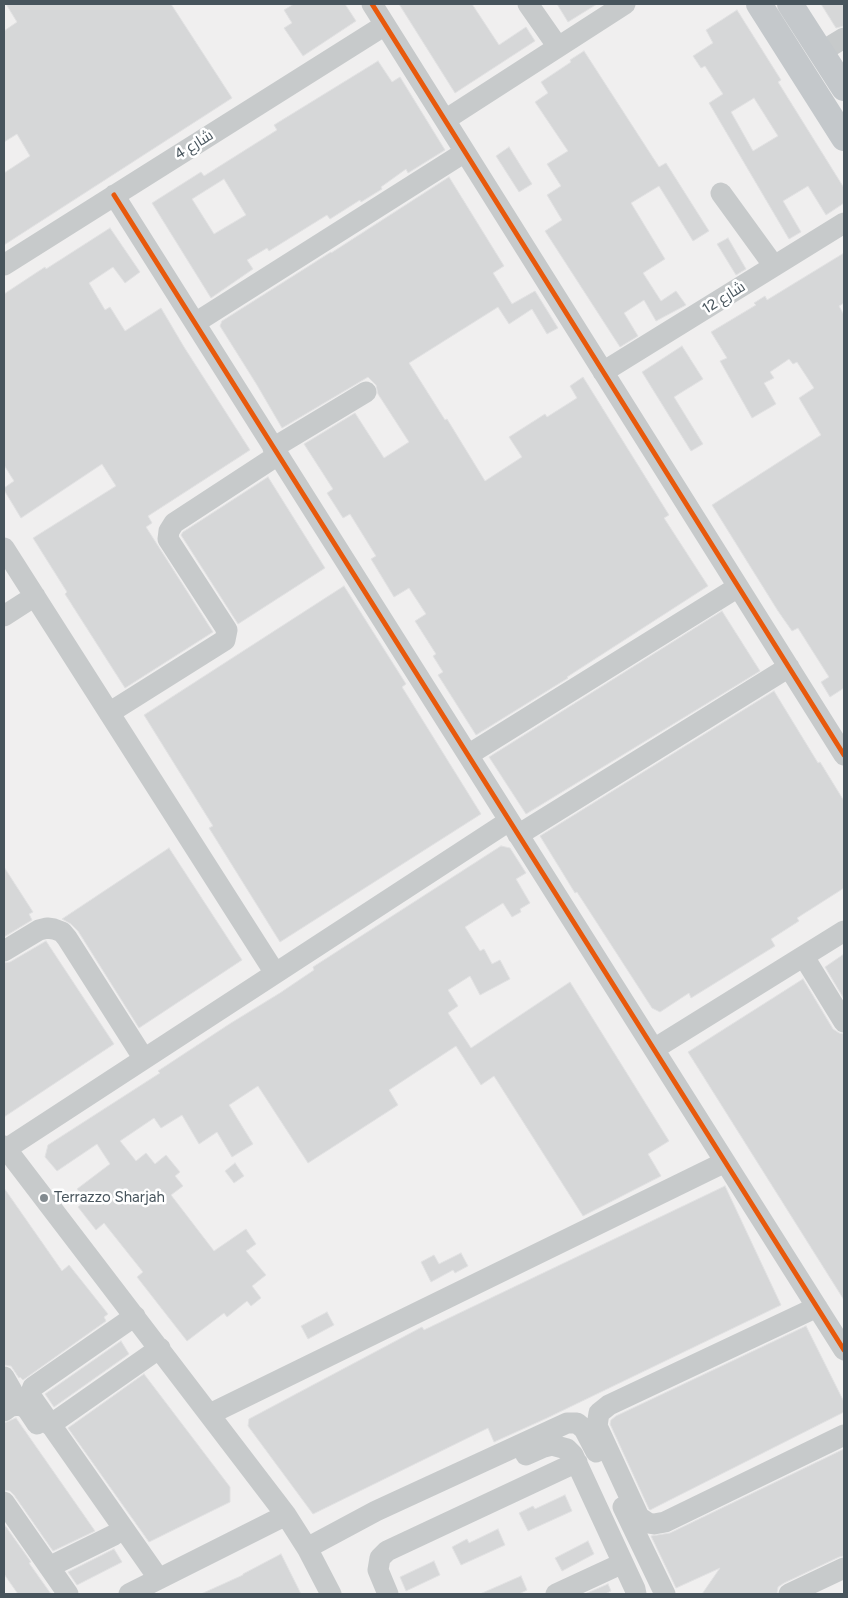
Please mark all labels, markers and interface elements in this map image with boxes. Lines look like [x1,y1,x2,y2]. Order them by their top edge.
street label: شارع 4 [171,126,217,164]
street label: شارع 12 [699,278,749,318]
place label: Terrazzo Sharjah [54,1189,165,1207]
marker: Terrazzo Sharjah [38,1192,50,1204]

